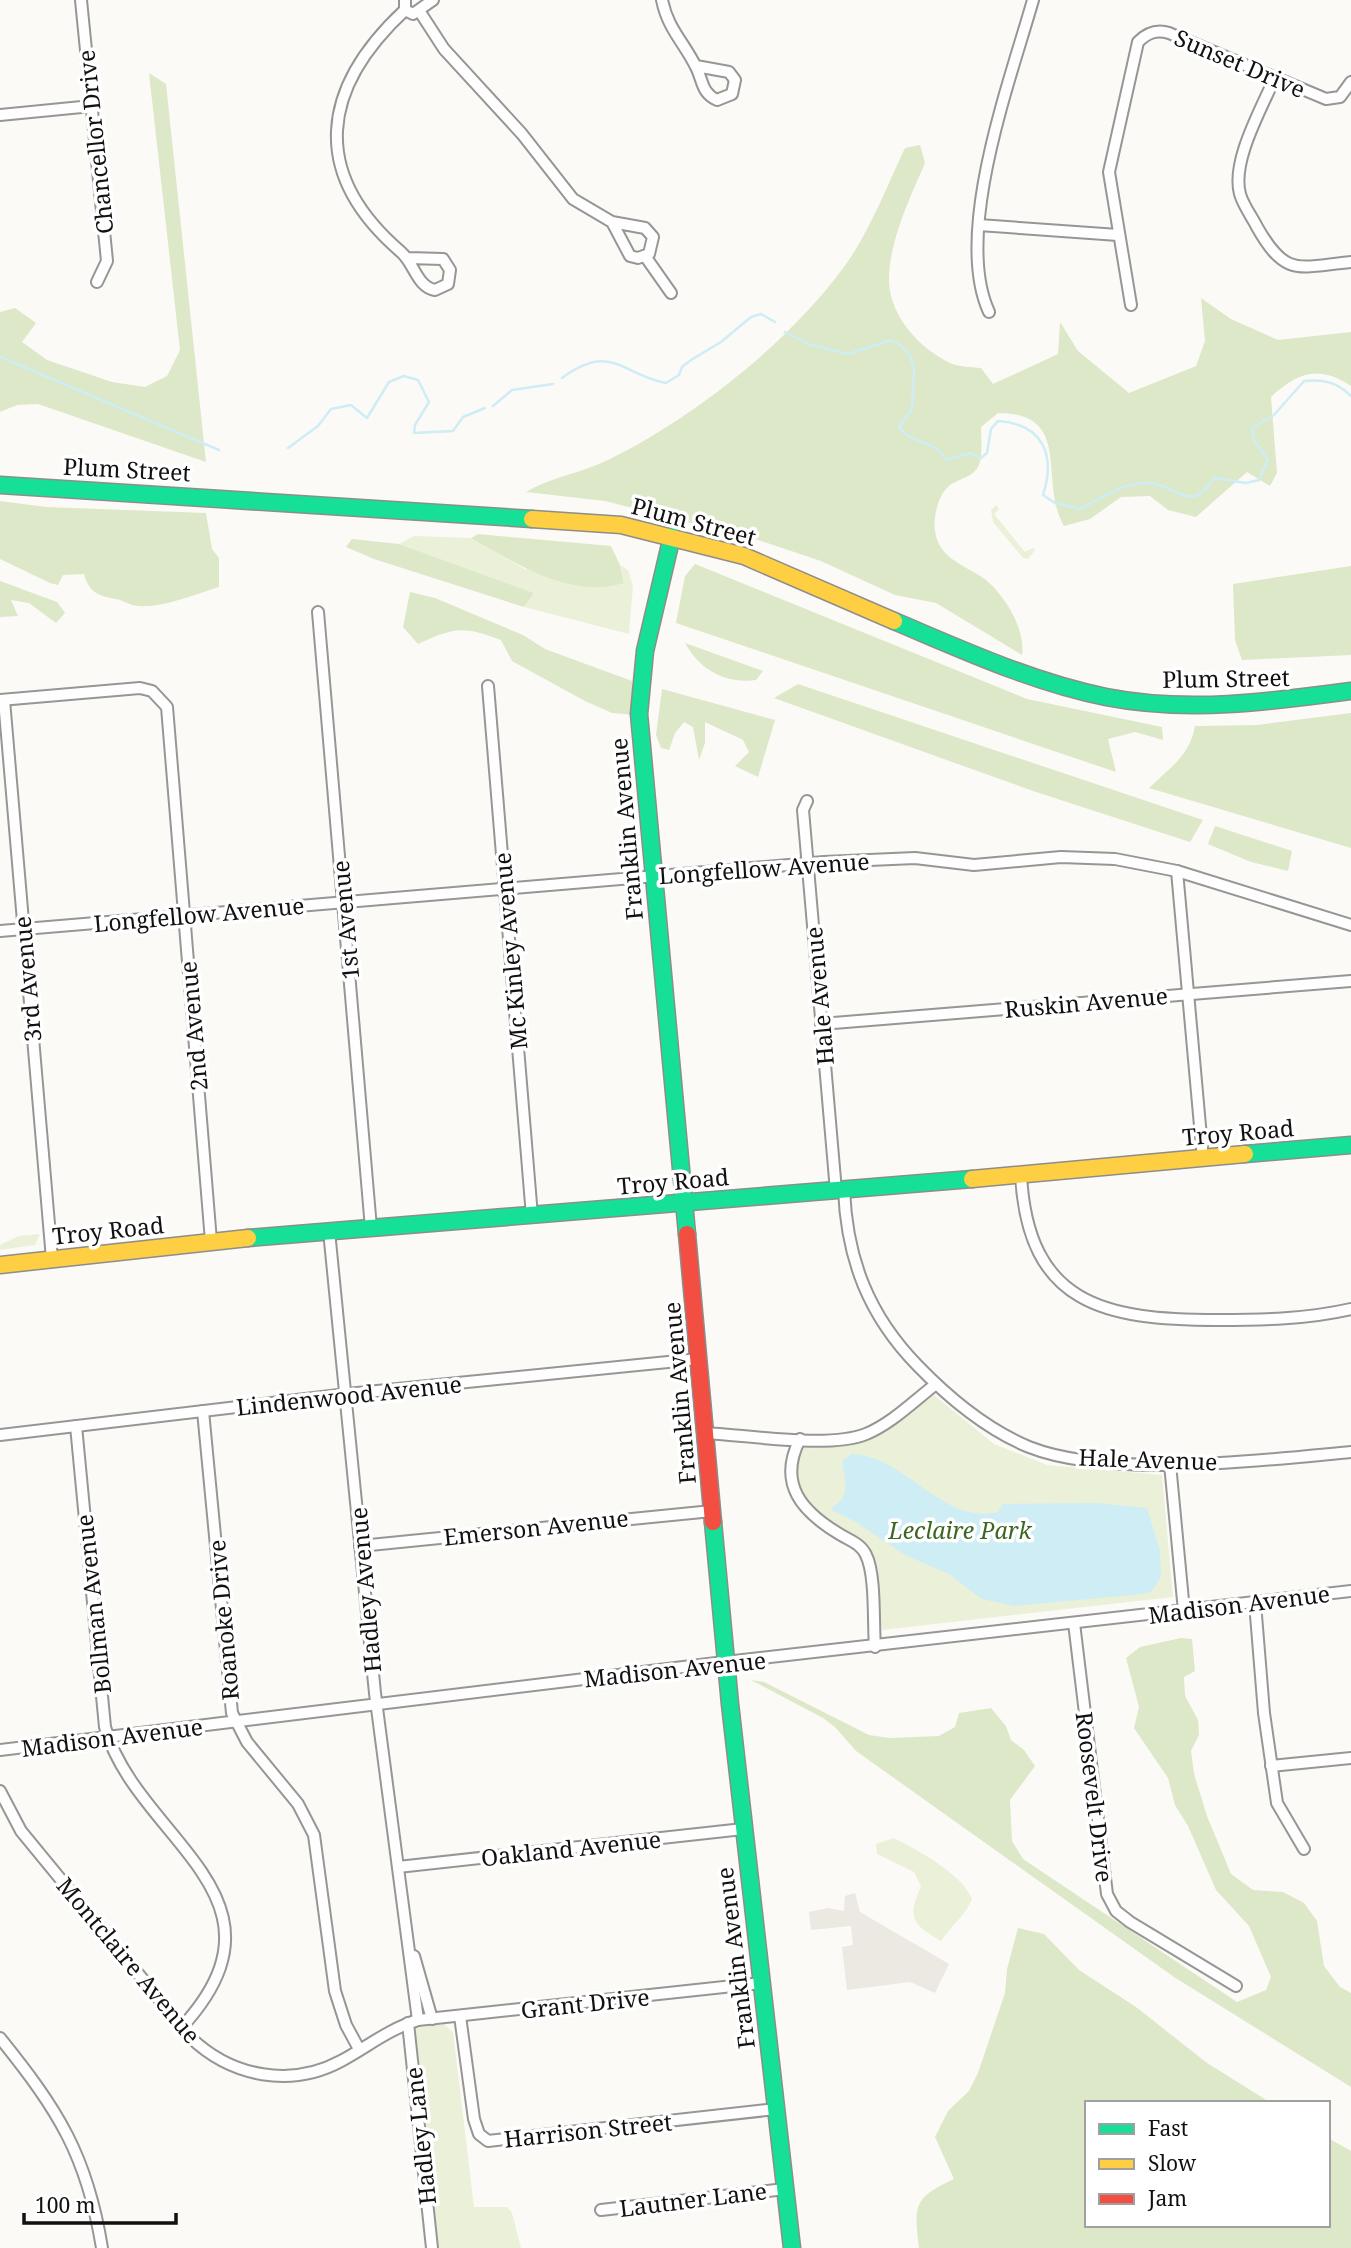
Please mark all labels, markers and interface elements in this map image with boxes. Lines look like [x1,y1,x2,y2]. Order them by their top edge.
street label: Sunset Drive [1170,21,1310,105]
street label: Chancellor Drive [69,48,121,236]
street label: Plum Street [62,450,192,488]
street label: Plum Street [628,489,760,553]
street label: Plum Street [1162,661,1290,695]
street label: Franklin Avenue [602,737,650,921]
street label: Longfellow Avenue [658,845,870,891]
street label: Mc Kinley Avenue [485,851,535,1051]
street label: 1st Avenue [324,859,366,981]
street label: Longfellow Avenue [92,889,306,939]
street label: 3rd Avenue [6,915,48,1043]
street label: Hale Avenue [797,925,841,1067]
street label: 2nd Avenue [171,960,215,1092]
street label: Ruskin Avenue [1003,979,1169,1025]
street label: Troy Road [1181,1111,1295,1153]
street label: Troy Road [616,1160,730,1202]
street label: Troy Road [51,1208,165,1252]
street label: Franklin Avenue [655,1301,703,1485]
street label: Lindenwood Avenue [235,1367,463,1423]
street label: Hale Avenue [1078,1441,1218,1477]
street label: Emerson Avenue [442,1501,630,1553]
street label: Hadley Avenue [342,1506,388,1674]
street label: Bollman Avenue [68,1513,118,1695]
park label: Leclaire Park [887,1514,1033,1546]
street label: Roanoke Drive [200,1538,246,1702]
street label: Madison Avenue [1146,1577,1332,1631]
street label: Madison Avenue [582,1644,768,1694]
street label: Madison Avenue [19,1710,205,1764]
street label: Roosevelt Drive [1069,1710,1121,1884]
street label: Oakland Avenue [479,1823,663,1873]
street label: Franklin Avenue [708,1865,762,2051]
street label: Montclaire Avenue [50,1870,208,2050]
street label: Grant Drive [519,1980,651,2026]
street label: Hadley Lane [397,2066,443,2206]
legend [1085,2101,1330,2227]
street label: Harrison Street [502,2105,674,2155]
text: Fast [1148,2114,1188,2142]
text: Slow [1148,2149,1197,2177]
street label: Lautner Lane [617,2174,769,2224]
scale bar [24,2182,177,2226]
text: Jam [1147,2184,1187,2212]
text: 100 m [35,2191,96,2219]

